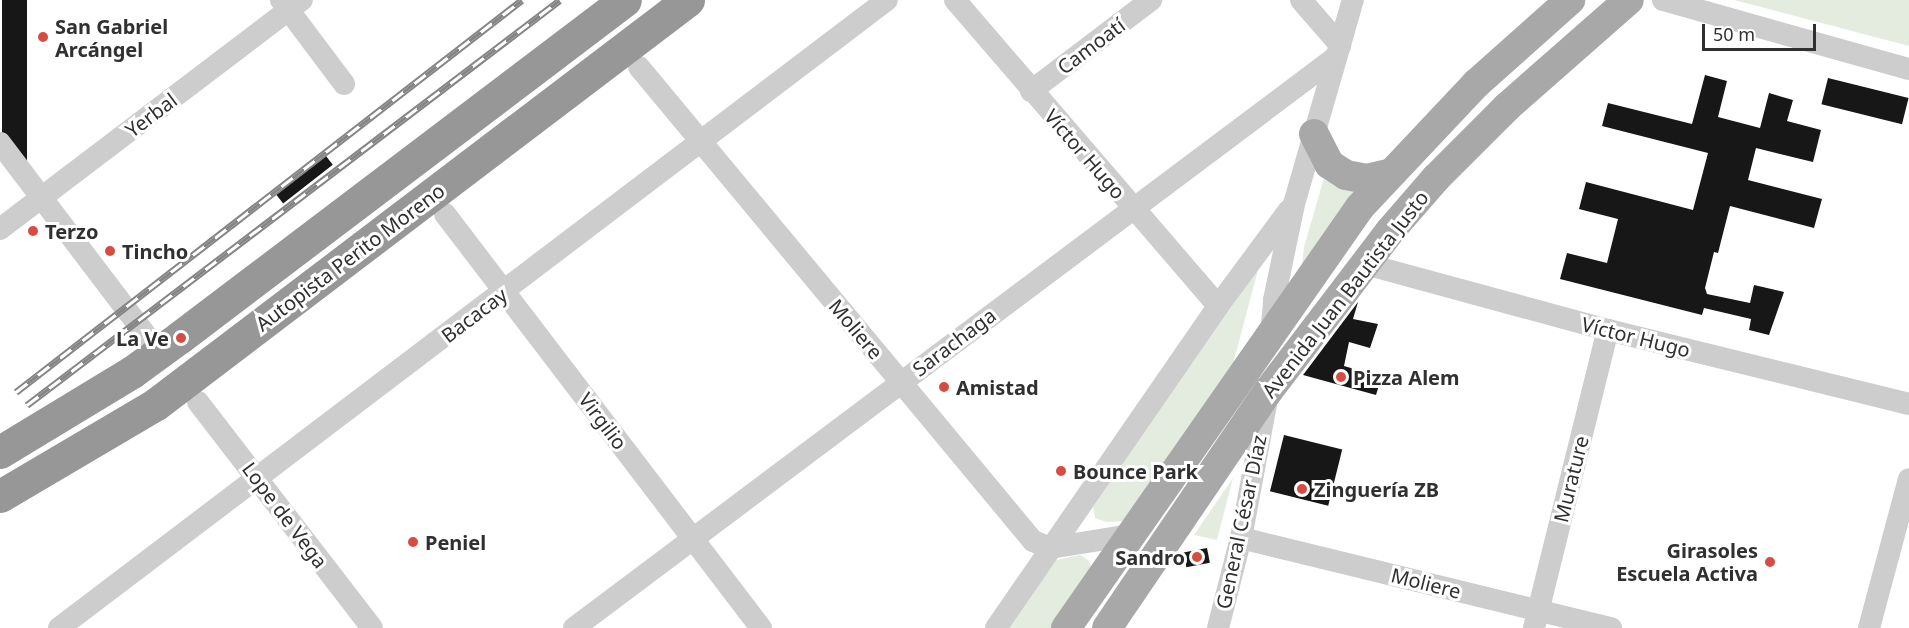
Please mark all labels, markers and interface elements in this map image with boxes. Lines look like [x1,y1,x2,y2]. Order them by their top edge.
scale bar [1705,12,1819,50]
street label: Camoatí [1053,13,1129,79]
place label: San Gabriel Arcángel [55,14,168,61]
text: 50 m [1713,22,1755,46]
marker: San Gabriel Arcángel [36,30,50,44]
street label: Yerbal [120,88,182,142]
street label: Víctor Hugo [1039,104,1131,204]
street label: Autopista Perito Moreno [251,178,449,336]
street label: Avenida Juan Bautista Justo [1257,186,1433,402]
place label: Terzo [45,219,98,243]
marker: Terzo [26,224,40,238]
place label: Tincho [122,239,188,263]
marker: Tincho [103,244,117,258]
street label: Bacacay [436,283,512,347]
street label: Moliere [824,294,888,364]
street label: Sarachaga [908,303,1000,381]
street label: Víctor Hugo [1579,312,1693,362]
place label: La Ve [116,326,169,350]
marker: La Ve [174,331,188,345]
place label: Pizza Alem [1353,365,1460,389]
marker: Pizza Alem [1334,370,1348,384]
place label: Amistad [956,375,1039,399]
marker: Amistad [937,380,951,394]
street label: Virgilio [574,388,632,454]
street label: General César Díaz [1211,433,1271,611]
street label: Murature [1549,433,1593,525]
street label: Lope de Vega [237,457,333,573]
place label: Bounce Park [1073,459,1198,483]
marker: Bounce Park [1054,464,1068,478]
place label: Zinguería ZB [1314,477,1439,501]
marker: Zinguería ZB [1295,482,1309,496]
place label: Peniel [425,530,486,554]
marker: Peniel [406,535,420,549]
place label: Girasoles Escuela Activa [1616,538,1758,585]
place label: Sandro [1115,545,1185,569]
marker: Sandro [1190,550,1204,564]
marker: Girasoles Escuela Activa [1763,555,1777,569]
street label: Moliere [1389,563,1463,603]

